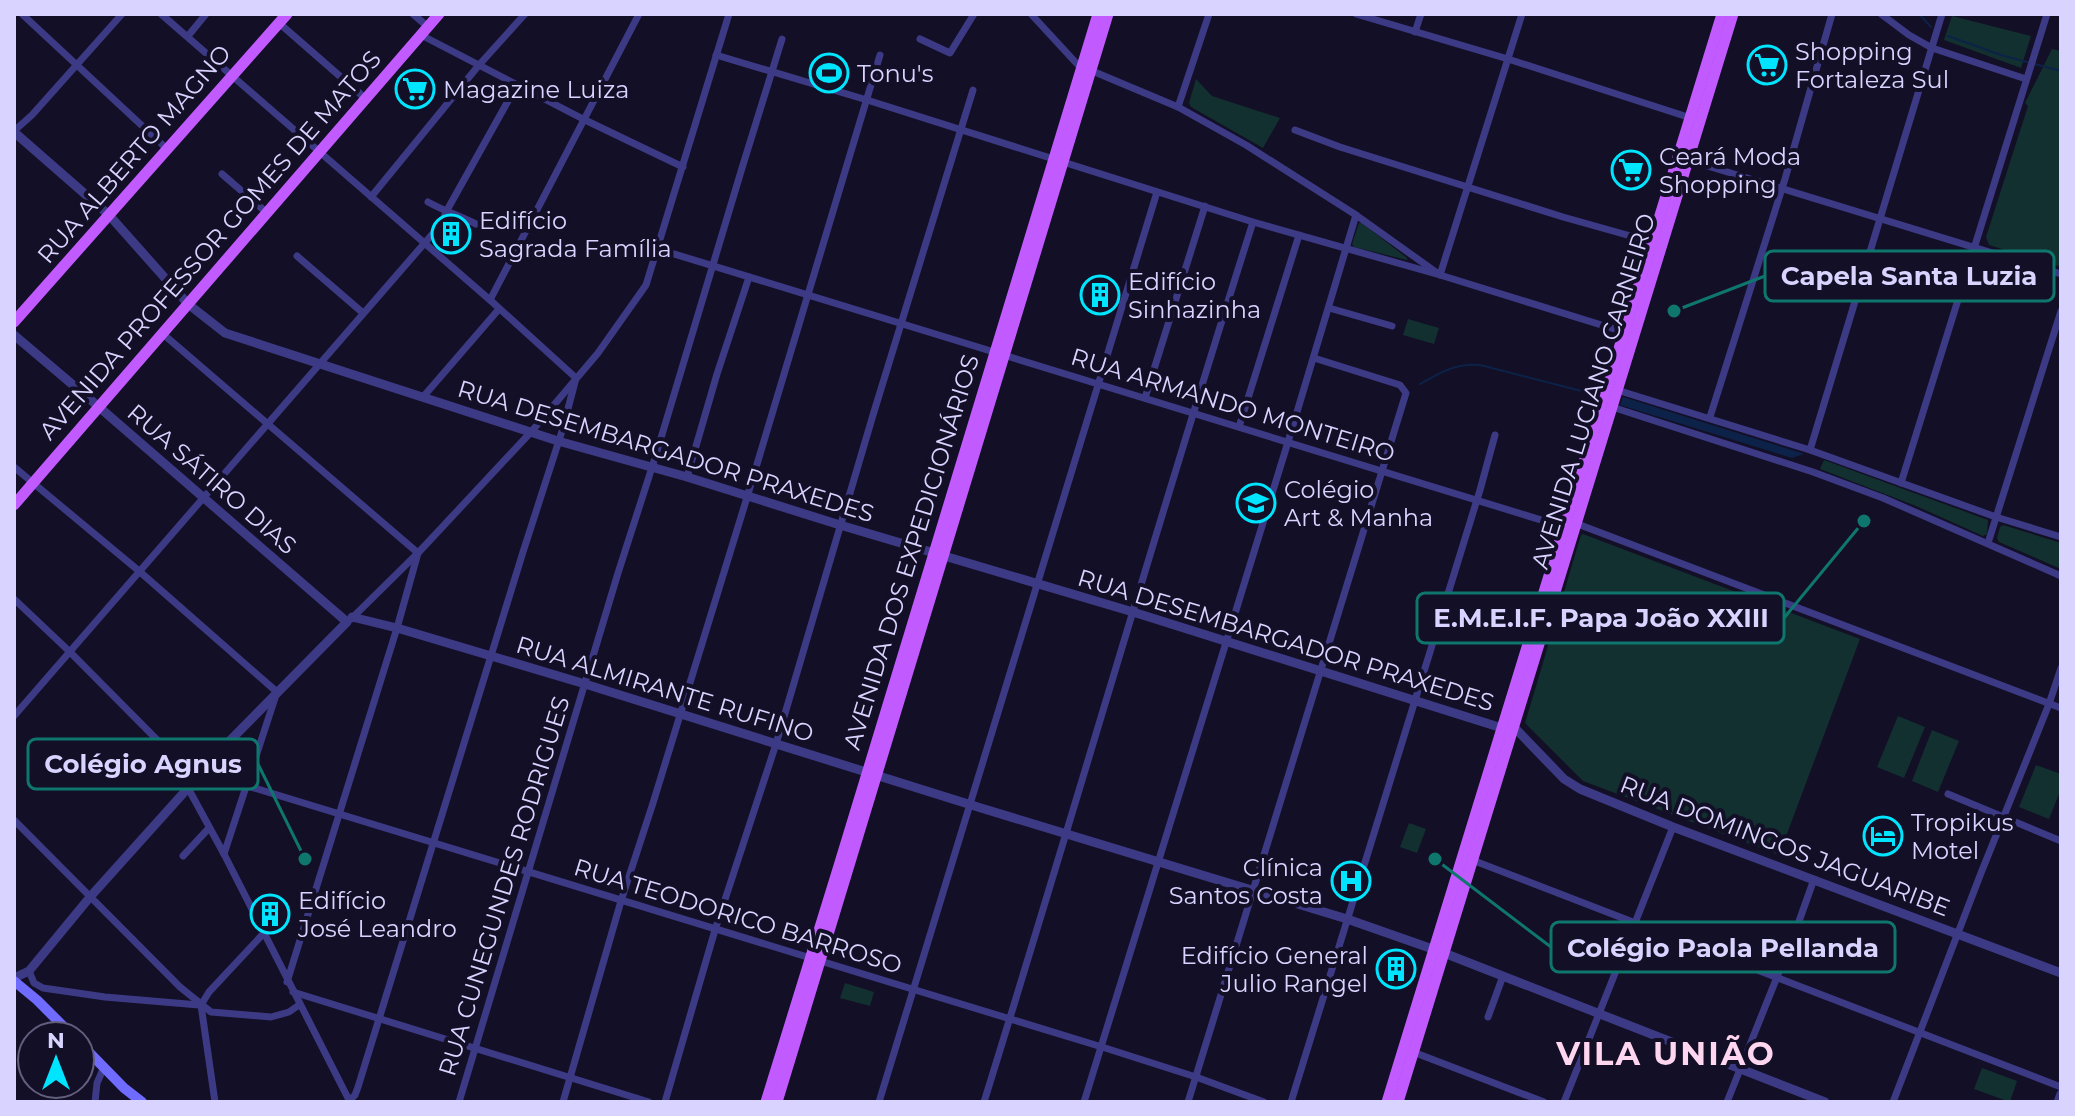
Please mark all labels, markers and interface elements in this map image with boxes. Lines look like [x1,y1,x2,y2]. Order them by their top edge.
place label: Shopping Fortaleza Sul [1795,37,1949,94]
street label: RUA ALBERTO MAGNO [31,39,237,269]
street label: AVENIDA PROFESSOR GOMES DE MATOS [33,44,387,446]
supermarket icon: Shopping Fortaleza Sul [1746,44,1788,86]
sports icon: Tonu's [808,52,850,94]
place label: Tonu's [857,59,933,88]
supermarket icon: Magazine Luiza [394,68,436,110]
place label: Magazine Luiza [443,75,629,104]
place label: Ceará Moda Shopping [1659,142,1801,199]
supermarket icon: Ceará Moda Shopping [1610,149,1652,191]
place label: Edifício Sagrada Família [479,206,672,263]
street label: AVENIDA LUCIANO CARNEIRO [1525,210,1661,572]
building icon: Edifício Sagrada Família [430,213,472,255]
callout: Capela Santa Luzia [1765,251,2054,301]
text: Capela Santa Luzia [1781,260,2037,292]
place label: Edifício Sinhazinha [1128,267,1261,324]
building icon: Edifício Sinhazinha [1079,274,1121,316]
street label: RUA ARMANDO MONTEIRO [1068,342,1398,468]
street label: AVENIDA DOS EXPEDICIONÁRIOS [837,351,985,753]
street label: RUA DESEMBARGADOR PRAXEDES [454,374,878,528]
street label: RUA SÁTIRO DIAS [122,398,302,560]
place label: Colégio Art & Manha [1284,475,1433,532]
school or university icon: Colégio Art & Manha [1235,482,1277,524]
street label: RUA DESEMBARGADOR PRAXEDES [1074,563,1498,717]
callout: E.M.E.I.F. Papa João XXIII [1417,593,1784,643]
text: E.M.E.I.F. Papa João XXIII [1433,602,1769,634]
street label: RUA ALMIRANTE RUFINO [513,630,817,748]
street label: RUA CUNEGUNDES RODRIGUES [432,693,576,1079]
callout: Colégio Agnus [28,739,258,789]
text: Colégio Agnus [44,748,242,780]
street label: RUA DOMINGOS JAGUARIBE [1616,770,1954,922]
place label: Tropikus Motel [1911,808,2014,865]
hotel icon: Tropikus Motel [1862,815,1904,857]
street label: RUA TEODORICO BARROSO [570,852,906,980]
place label: Clínica Santos Costa [1169,853,1323,910]
hospital icon: Clínica Santos Costa [1330,860,1372,902]
place label: Edifício José Leandro [297,886,457,943]
building icon: Edifício José Leandro [249,893,291,935]
callout: Colégio Paola Pellanda [1551,922,1895,972]
text: Colégio Paola Pellanda [1567,932,1879,964]
place label: Edifício General Julio Rangel [1181,941,1368,998]
building icon: Edifício General Julio Rangel [1375,948,1417,990]
north arrow [16,1020,96,1100]
text: N [47,1027,65,1054]
district label: VILA UNIÃO [1555,1034,1776,1073]

